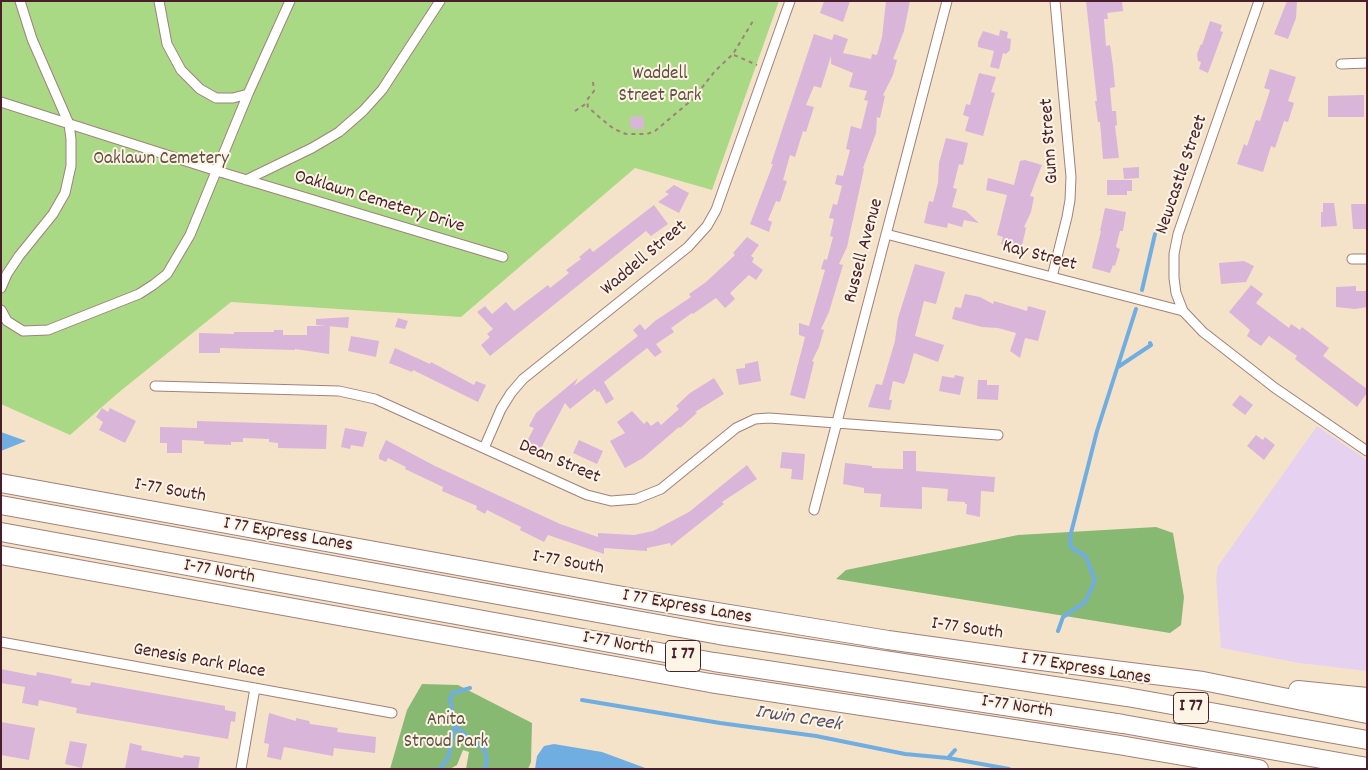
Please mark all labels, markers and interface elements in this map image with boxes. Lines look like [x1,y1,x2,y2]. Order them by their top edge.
park label: Waddell Street Park [619,64,701,108]
street label: Gunn Street [1037,97,1065,185]
street label: Newcastle Street [1152,112,1214,238]
park label: Oaklawn Cemetery [93,149,229,171]
street label: Oaklawn Cemetery Drive [291,166,467,240]
street label: Russell Avenue [840,196,890,306]
street label: Waddell Street [597,216,693,302]
street label: Kay Street [999,236,1079,278]
street label: Dean Street [515,436,603,490]
street label: I-77 South [133,475,207,509]
street label: I 77 Express Lanes [221,513,355,559]
street label: I-77 South [531,547,605,581]
street label: I-77 North [182,556,256,590]
street label: I 77 Express Lanes [620,585,754,631]
street label: I-77 South [930,614,1004,646]
street label: I-77 North [581,628,655,662]
street label: Genesis Park Place [131,639,267,685]
road number: I 77 [666,640,700,671]
street label: I 77 Express Lanes [1019,648,1153,692]
street label: I-77 North [980,691,1054,725]
road number: I 77 [1174,692,1208,724]
water label: Irwin Creek [753,701,843,739]
park label: Anita Stroud Park [404,710,488,754]

